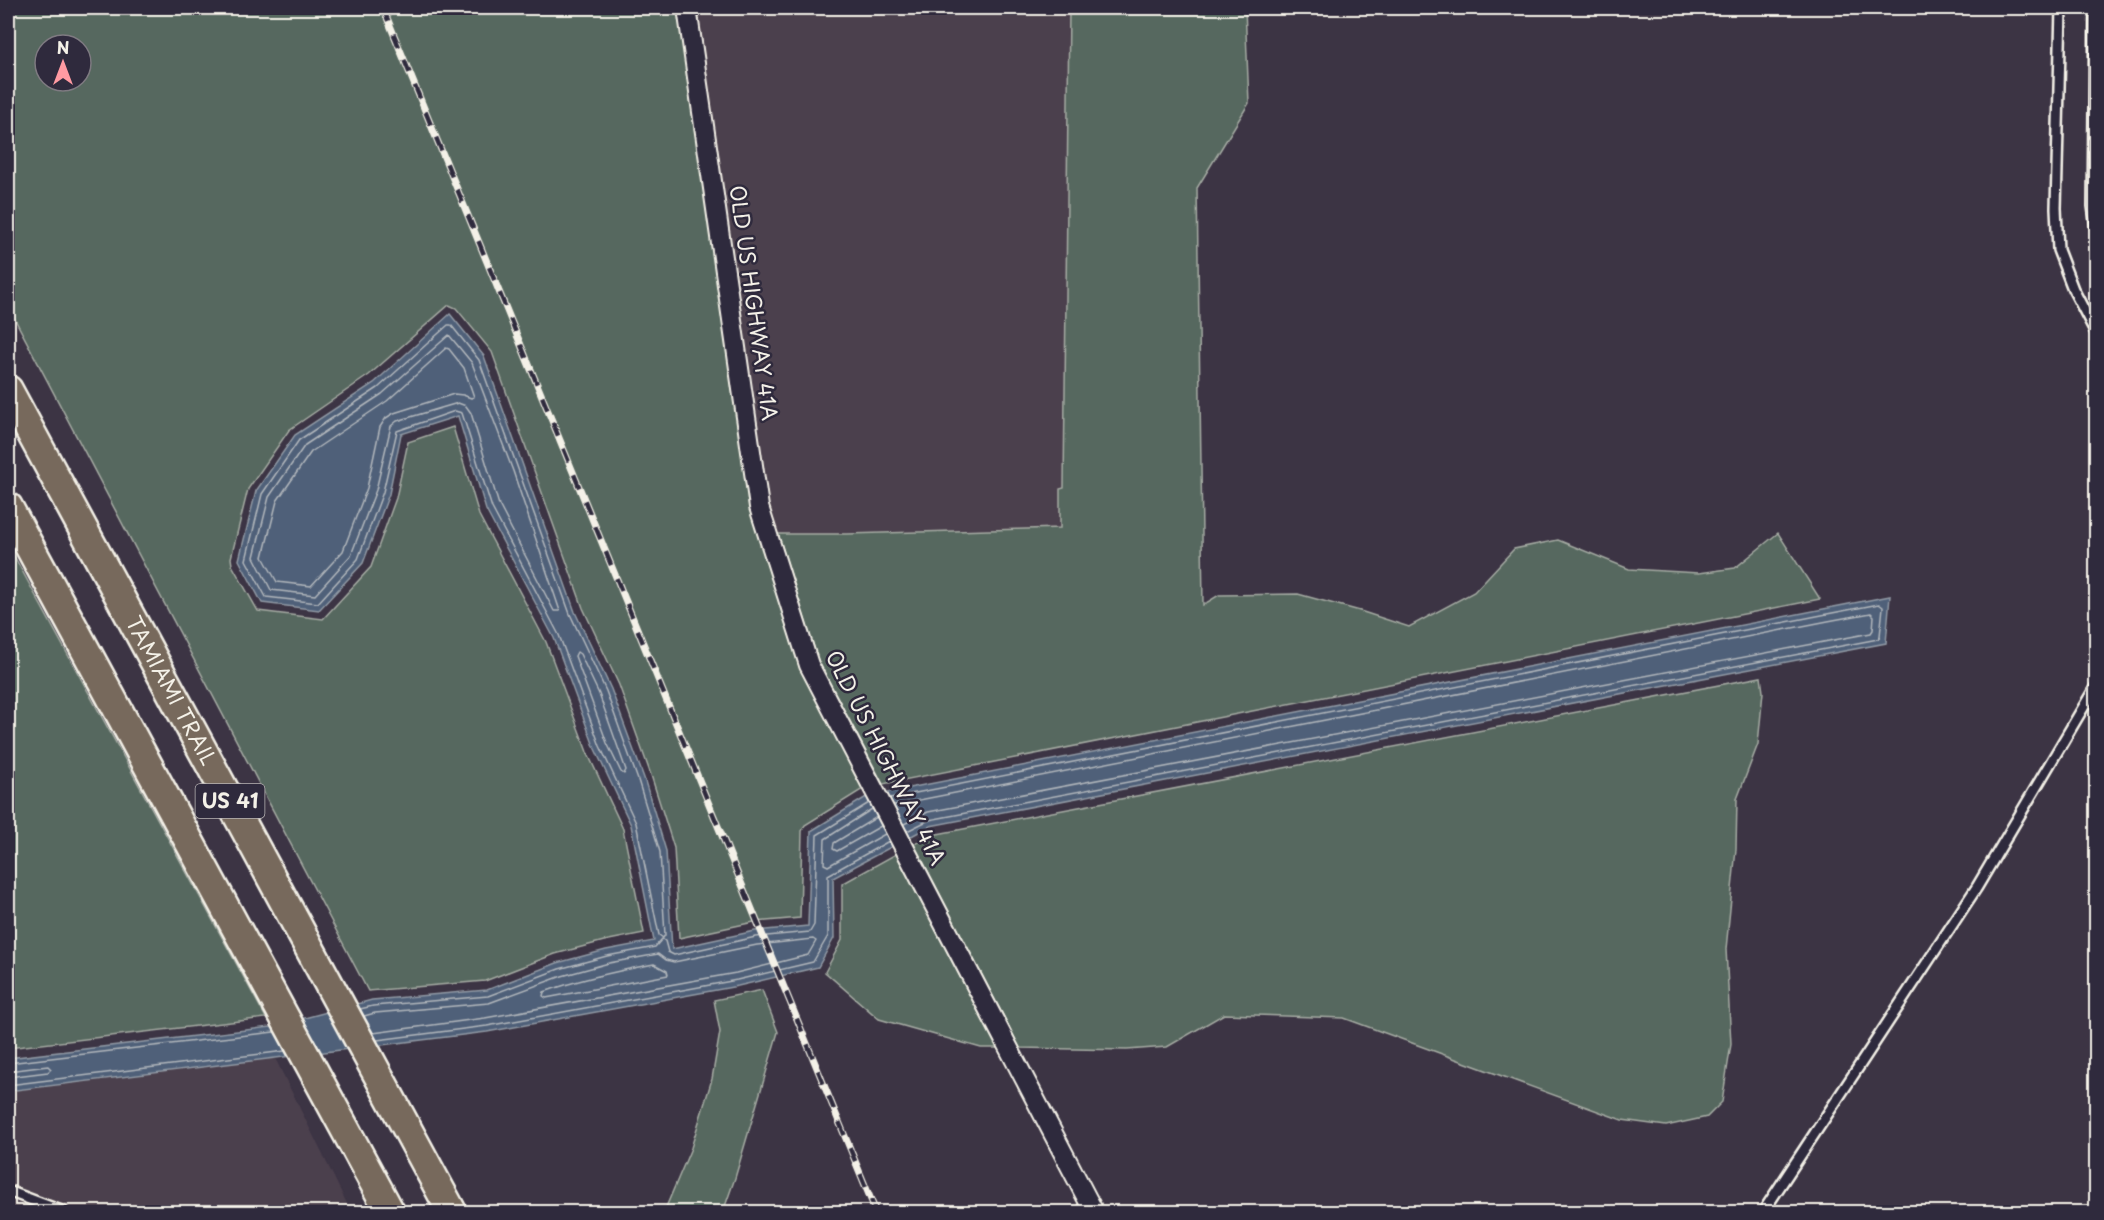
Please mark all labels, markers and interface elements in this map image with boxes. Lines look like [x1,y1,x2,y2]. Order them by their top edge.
north arrow [33,33,93,93]
text: N [57,35,69,59]
street label: OLD US HIGHWAY 41A [723,183,787,423]
street label: TAMIAMI TRAIL [119,610,226,771]
street label: OLD US HIGHWAY 41A [819,644,955,870]
road number: US 41 [196,784,264,818]

